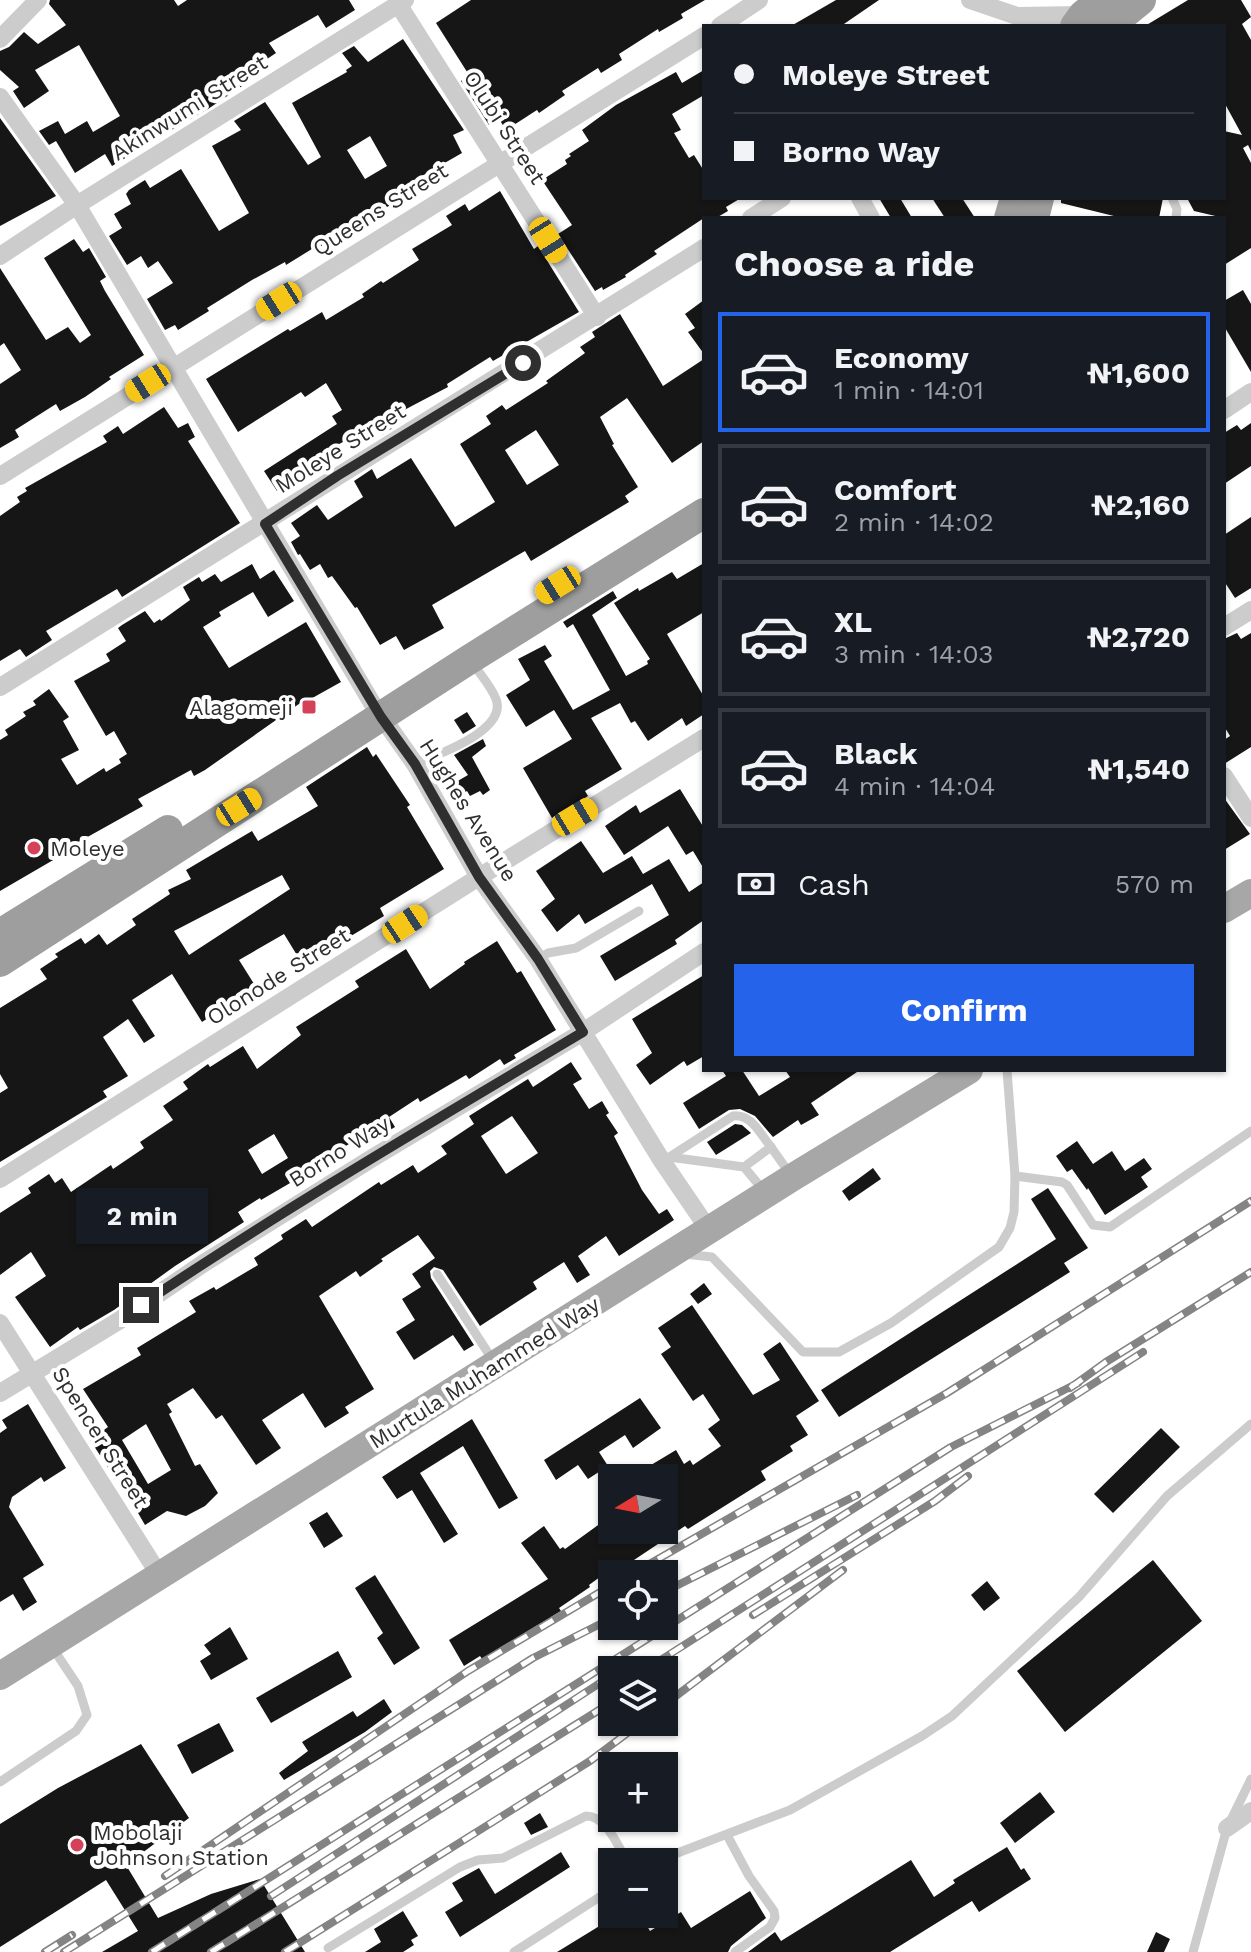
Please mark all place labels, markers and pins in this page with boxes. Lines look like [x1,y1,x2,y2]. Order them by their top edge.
place label: Alagomeji [189,695,293,720]
marker: Alagomeji [300,698,318,716]
place label: Moleye [50,836,125,861]
marker: Moleye [25,839,43,857]
place label: Mobolaji Johnson Station [93,1820,269,1870]
marker: Mobolaji Johnson Station [68,1836,86,1854]

